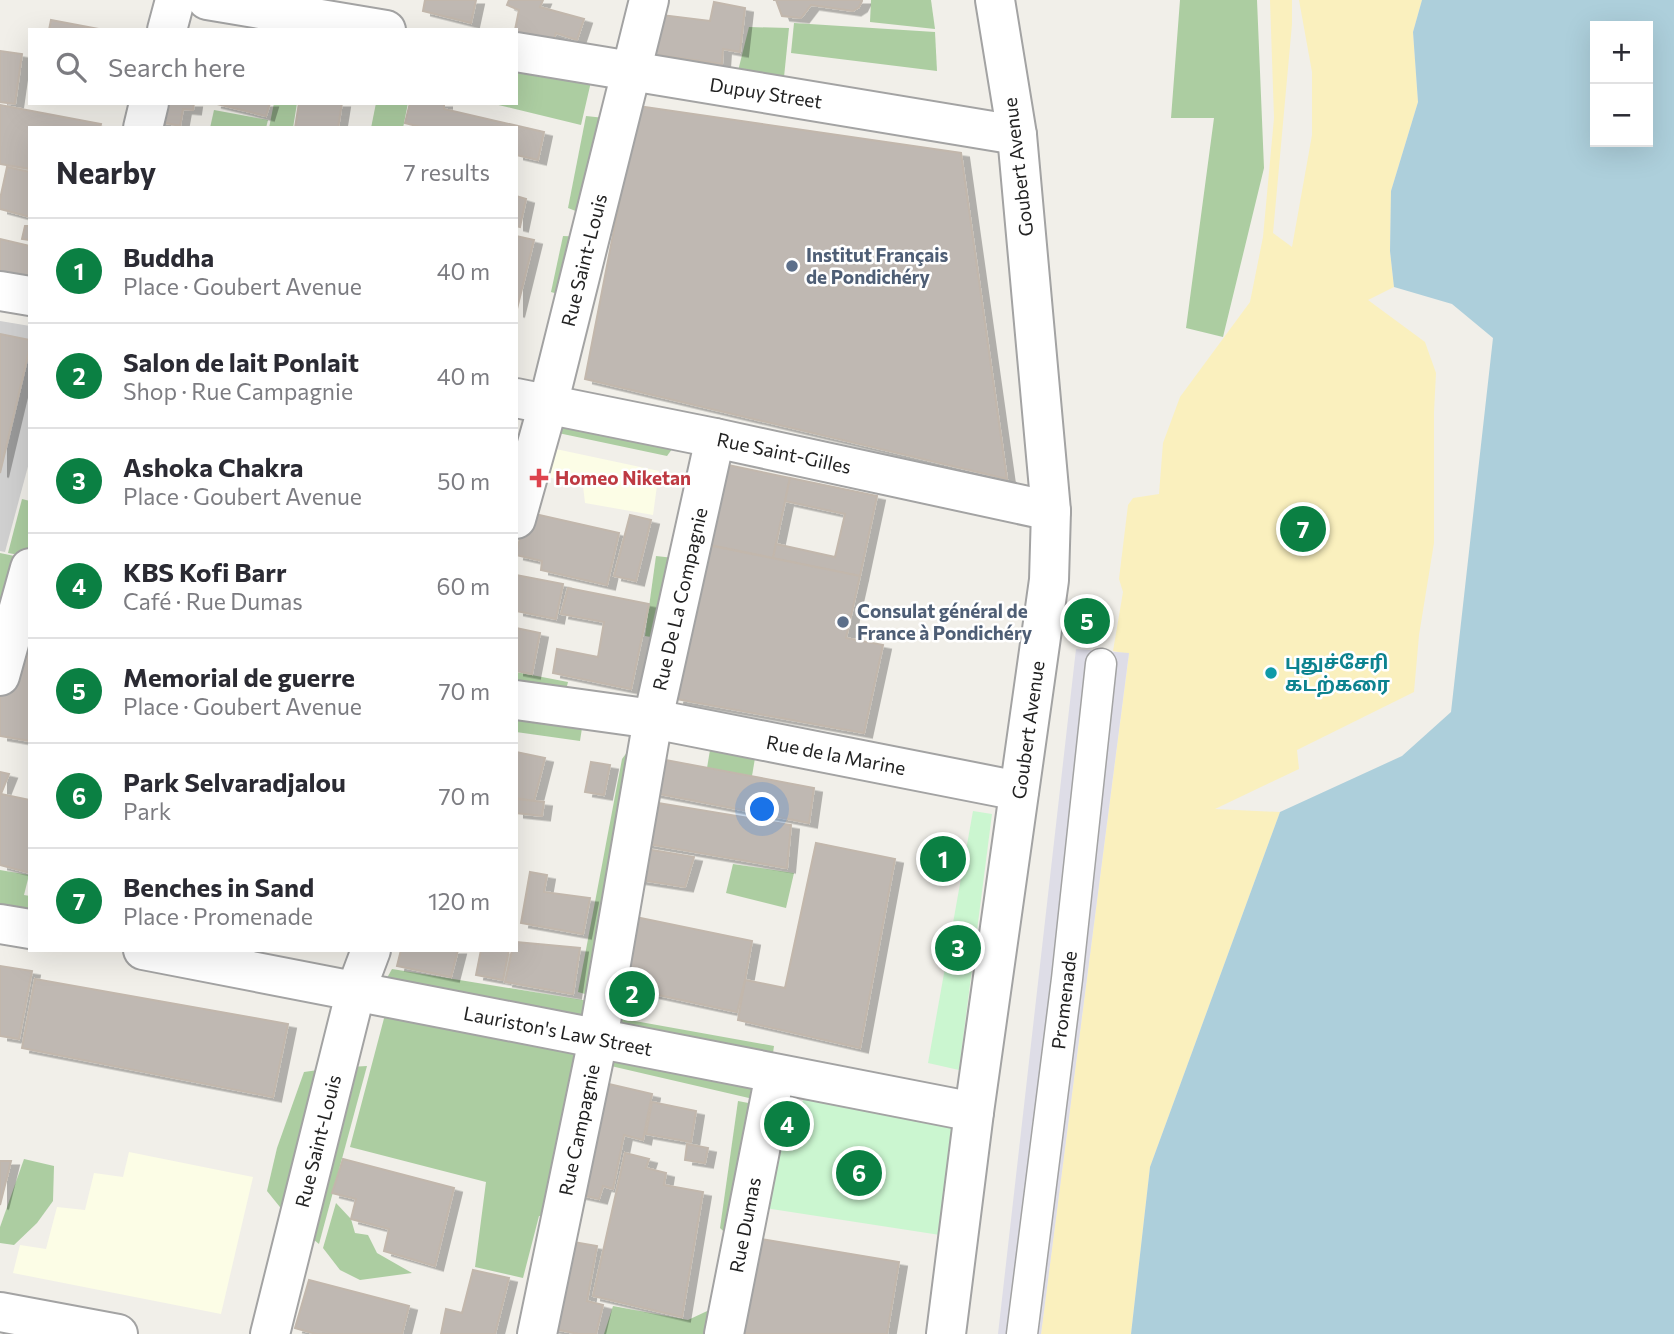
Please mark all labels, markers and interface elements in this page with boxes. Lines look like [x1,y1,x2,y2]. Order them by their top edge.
map controls [1590,21,1653,147]
button: + [1590,21,1653,84]
search box [28,28,518,105]
icon: search [52,48,90,86]
text: Search here [108,51,246,82]
street label: Dupuy Street [708,72,824,113]
button: − [1590,84,1653,147]
street label: Goubert Avenue [998,96,1037,238]
text: Nearby [56,153,156,190]
text: 7 results [403,158,490,186]
street label: Rue Saint-Louis [556,191,611,329]
text: Buddha [123,241,214,272]
place label: Institut Français de Pondichéry [806,243,949,288]
text: 1 [74,257,84,285]
text: 40 m [437,257,490,285]
marker: Institut Français de Pondichéry [784,258,800,274]
text: Place · Goubert Avenue [123,272,362,300]
text: Salon de lait Ponlait [123,346,359,377]
text: 2 [72,362,86,390]
text: 40 m [437,362,490,390]
text: Shop · Rue Campagnie [123,377,353,405]
street label: Rue Saint-Gilles [715,427,853,478]
text: Ashoka Chakra [123,451,304,482]
place label: Homeo Niketan [555,466,691,489]
text: 3 [72,467,86,495]
text: 50 m [437,467,490,495]
marker: Homeo Niketan [529,468,549,488]
text: Place · Goubert Avenue [123,482,362,510]
pin: 7 [1280,503,1326,555]
street label: Rue De La Compagnie [647,505,712,693]
text: KBS Kofi Barr [123,556,287,587]
text: 4 [72,572,86,600]
text: 60 m [437,572,490,600]
text: Café · Rue Dumas [123,587,303,615]
pin: 5 [1064,595,1110,647]
place label: Consulat général de France à Pondichéry [857,599,1033,644]
marker: Consulat général de France à Pondichéry [835,614,851,630]
place label: புதுச்சேரி கடற்கரை [1285,650,1390,697]
street label: Goubert Avenue [1006,659,1049,801]
text: Memorial de guerre [123,661,355,692]
marker: புதுச்சேரி கடற்கரை [1263,665,1279,681]
text: 5 [72,677,86,705]
text: 70 m [438,677,490,705]
text: Place · Goubert Avenue [123,692,362,720]
street label: Rue de la Marine [765,730,908,779]
text: Park Selvaradjalou [123,766,346,797]
text: 6 [72,782,86,810]
text: 70 m [438,782,490,810]
your location [745,792,779,826]
text: Park [123,797,171,825]
pin: 1 [920,833,966,885]
text: Benches in Sand [123,871,314,902]
text: 7 [73,887,85,915]
text: 120 m [428,887,490,915]
text: Place · Promenade [123,902,313,930]
pin: 3 [935,922,981,974]
street label: Promenade [1046,949,1081,1050]
pin: 2 [609,968,655,1020]
street label: Lauriston's Law Street [462,1001,655,1060]
street label: Rue Campagnie [553,1062,604,1198]
street label: Rue Saint-Louis [290,1072,345,1210]
pin: 4 [764,1098,810,1150]
pin: 6 [836,1147,882,1199]
street label: Rue Dumas [724,1175,765,1275]

